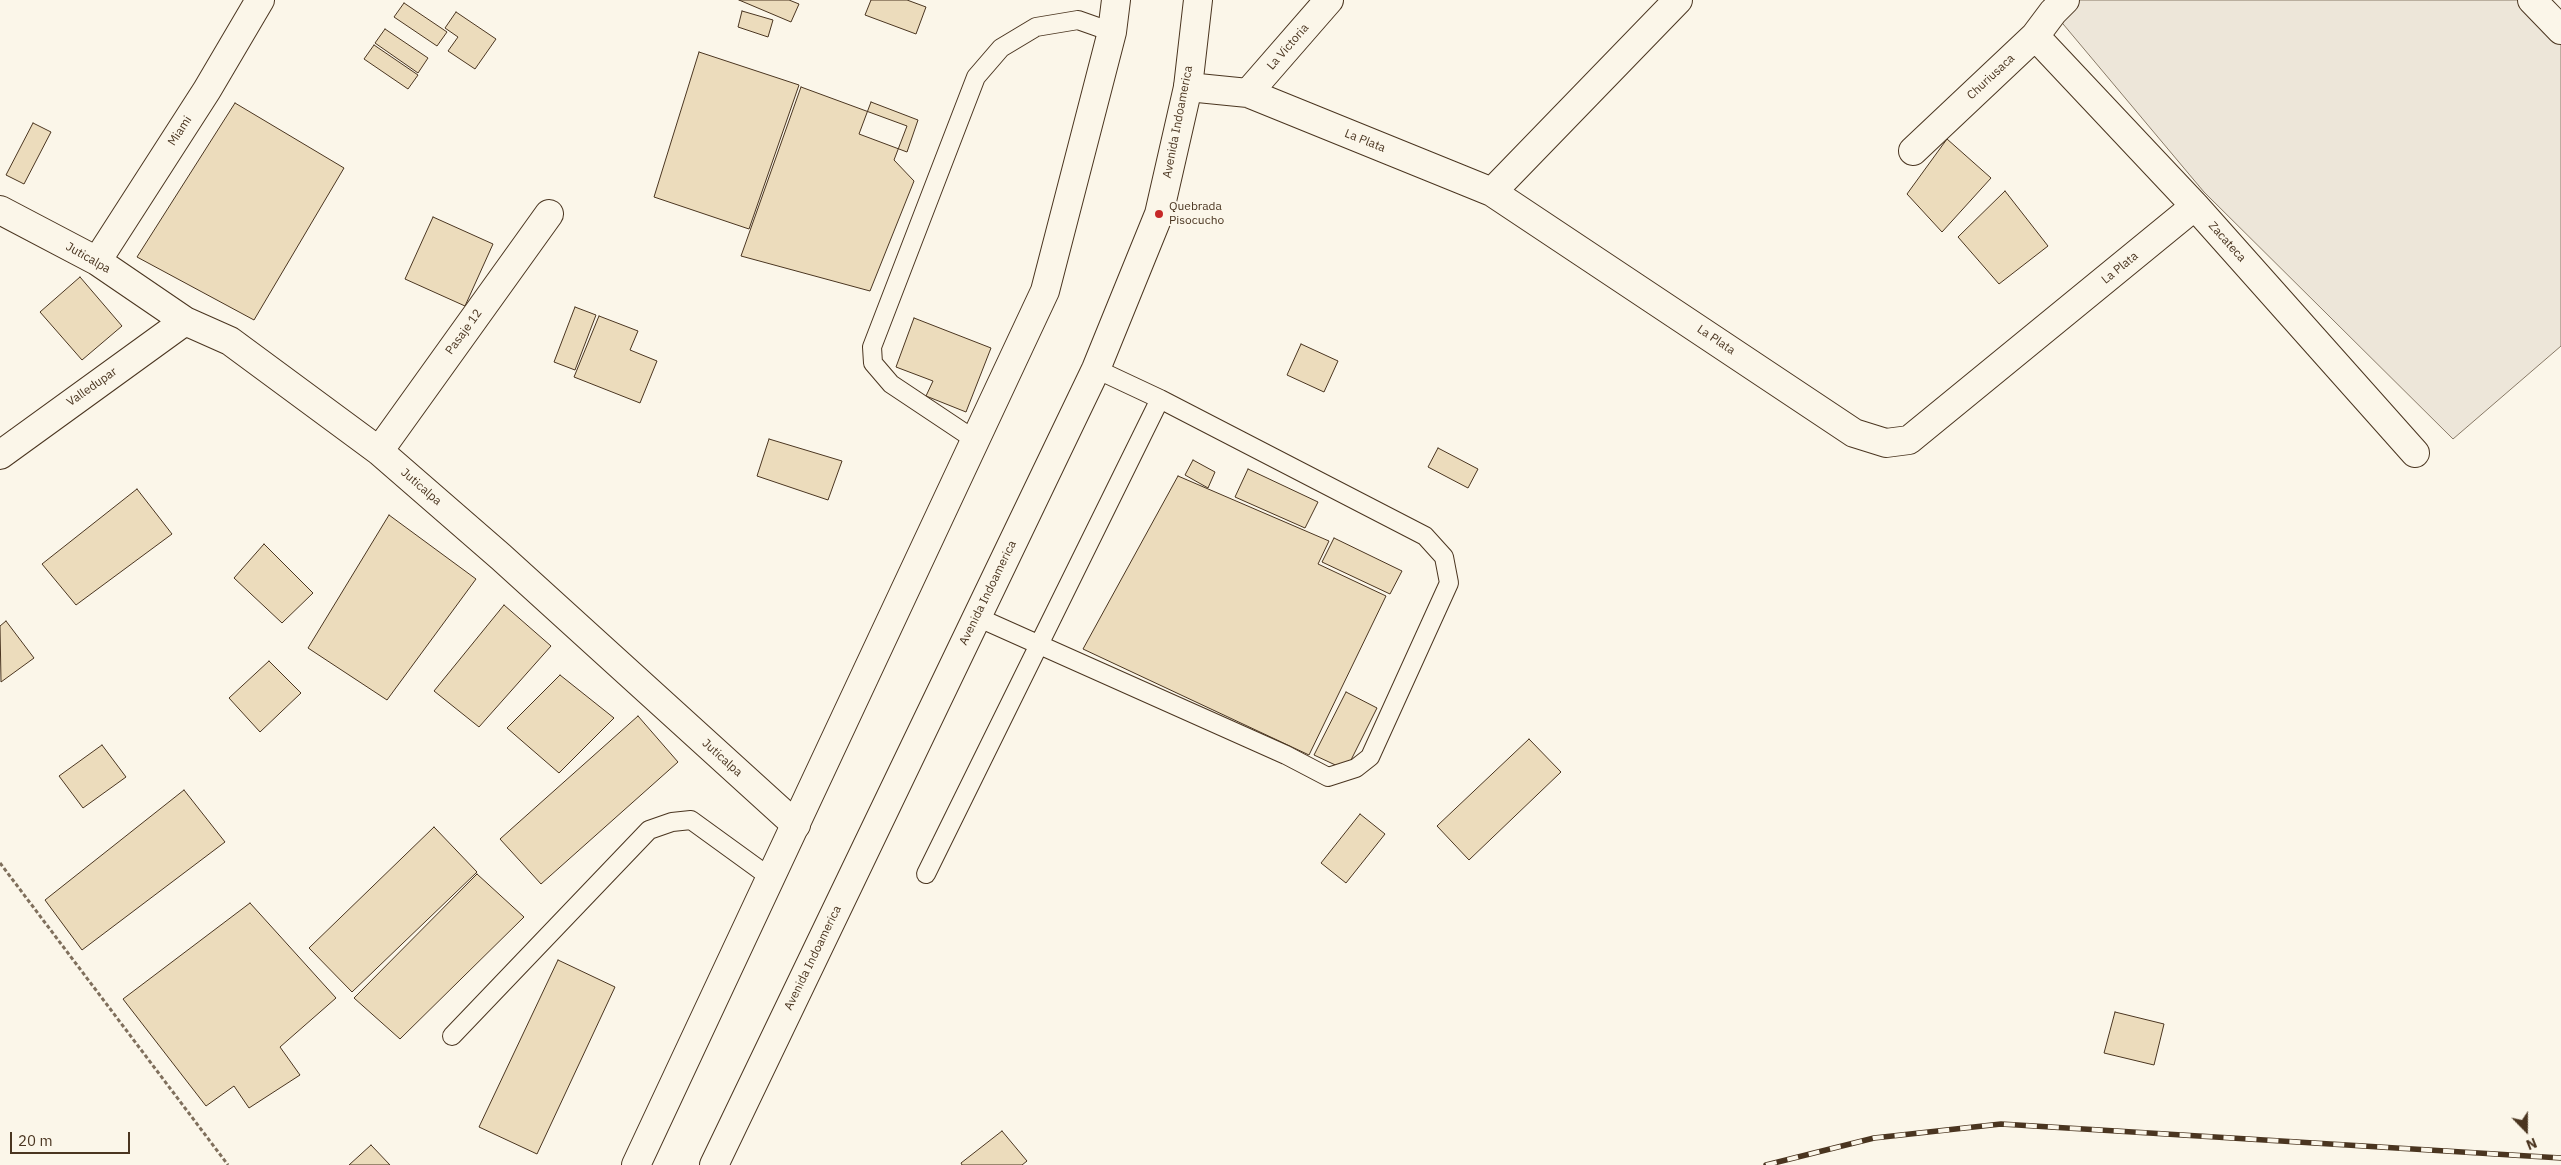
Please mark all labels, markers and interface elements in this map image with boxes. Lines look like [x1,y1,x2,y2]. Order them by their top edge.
street label: La Victoria [1264,21,1312,73]
street label: Churiusaca [1964,51,2018,103]
street label: Avenida Indoamerica [1160,64,1196,180]
street label: Miami [165,113,195,149]
street label: La Plata [1342,126,1388,156]
place label: Quebrada Pisocucho [1169,200,1224,228]
marker: Quebrada Pisocucho [1153,208,1165,220]
street label: Zacateca [2205,219,2249,265]
street label: Juticalpa [63,239,113,277]
street label: La Plata [2099,249,2141,287]
street label: Pasaje 12 [443,306,485,358]
street label: La Plata [1694,322,1738,358]
street label: Valledupar [64,364,120,410]
street label: Juticalpa [398,465,444,509]
street label: Avenida Indoamerica [956,538,1020,648]
street label: Juticalpa [699,736,745,780]
street label: Avenida Indoamerica [781,903,845,1013]
north arrow [2501,1105,2551,1155]
scale bar [12,1122,132,1154]
text: 20 m [18,1131,53,1150]
text: N [2524,1134,2540,1154]

